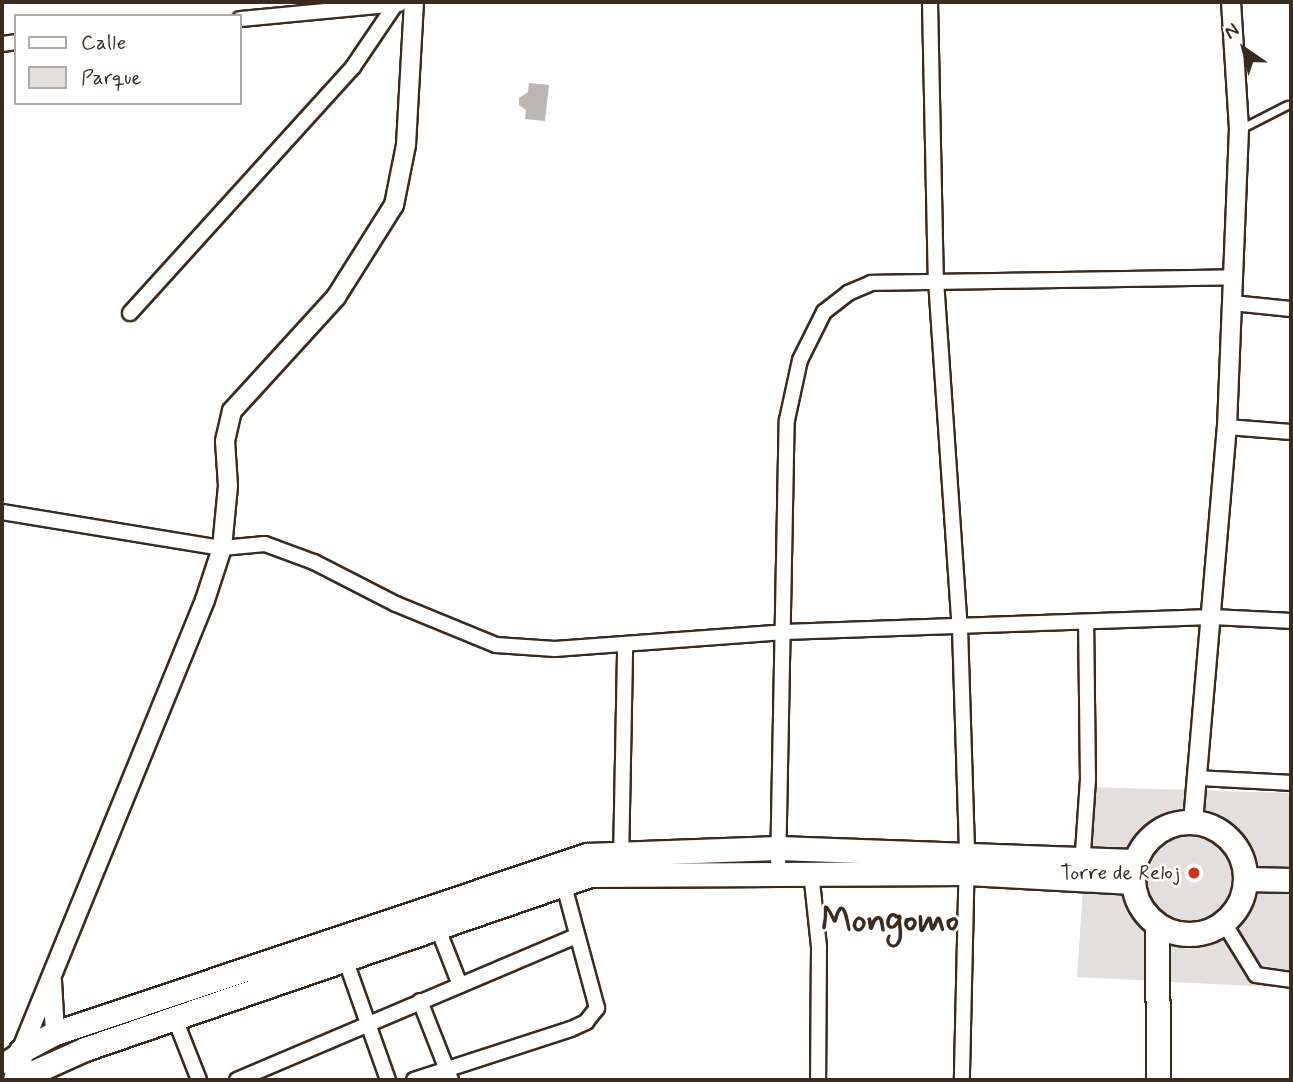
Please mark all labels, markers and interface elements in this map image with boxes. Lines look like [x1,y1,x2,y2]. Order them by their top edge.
legend [14,14,242,105]
north arrow [1209,14,1279,84]
text: N [1219,18,1244,45]
text: Calle [81,29,126,57]
text: Parque [81,64,141,92]
place label: Torre de Reloj [1060,860,1180,886]
marker: Torre de Reloj [1186,865,1202,881]
district label: Mongomo [821,900,959,942]

